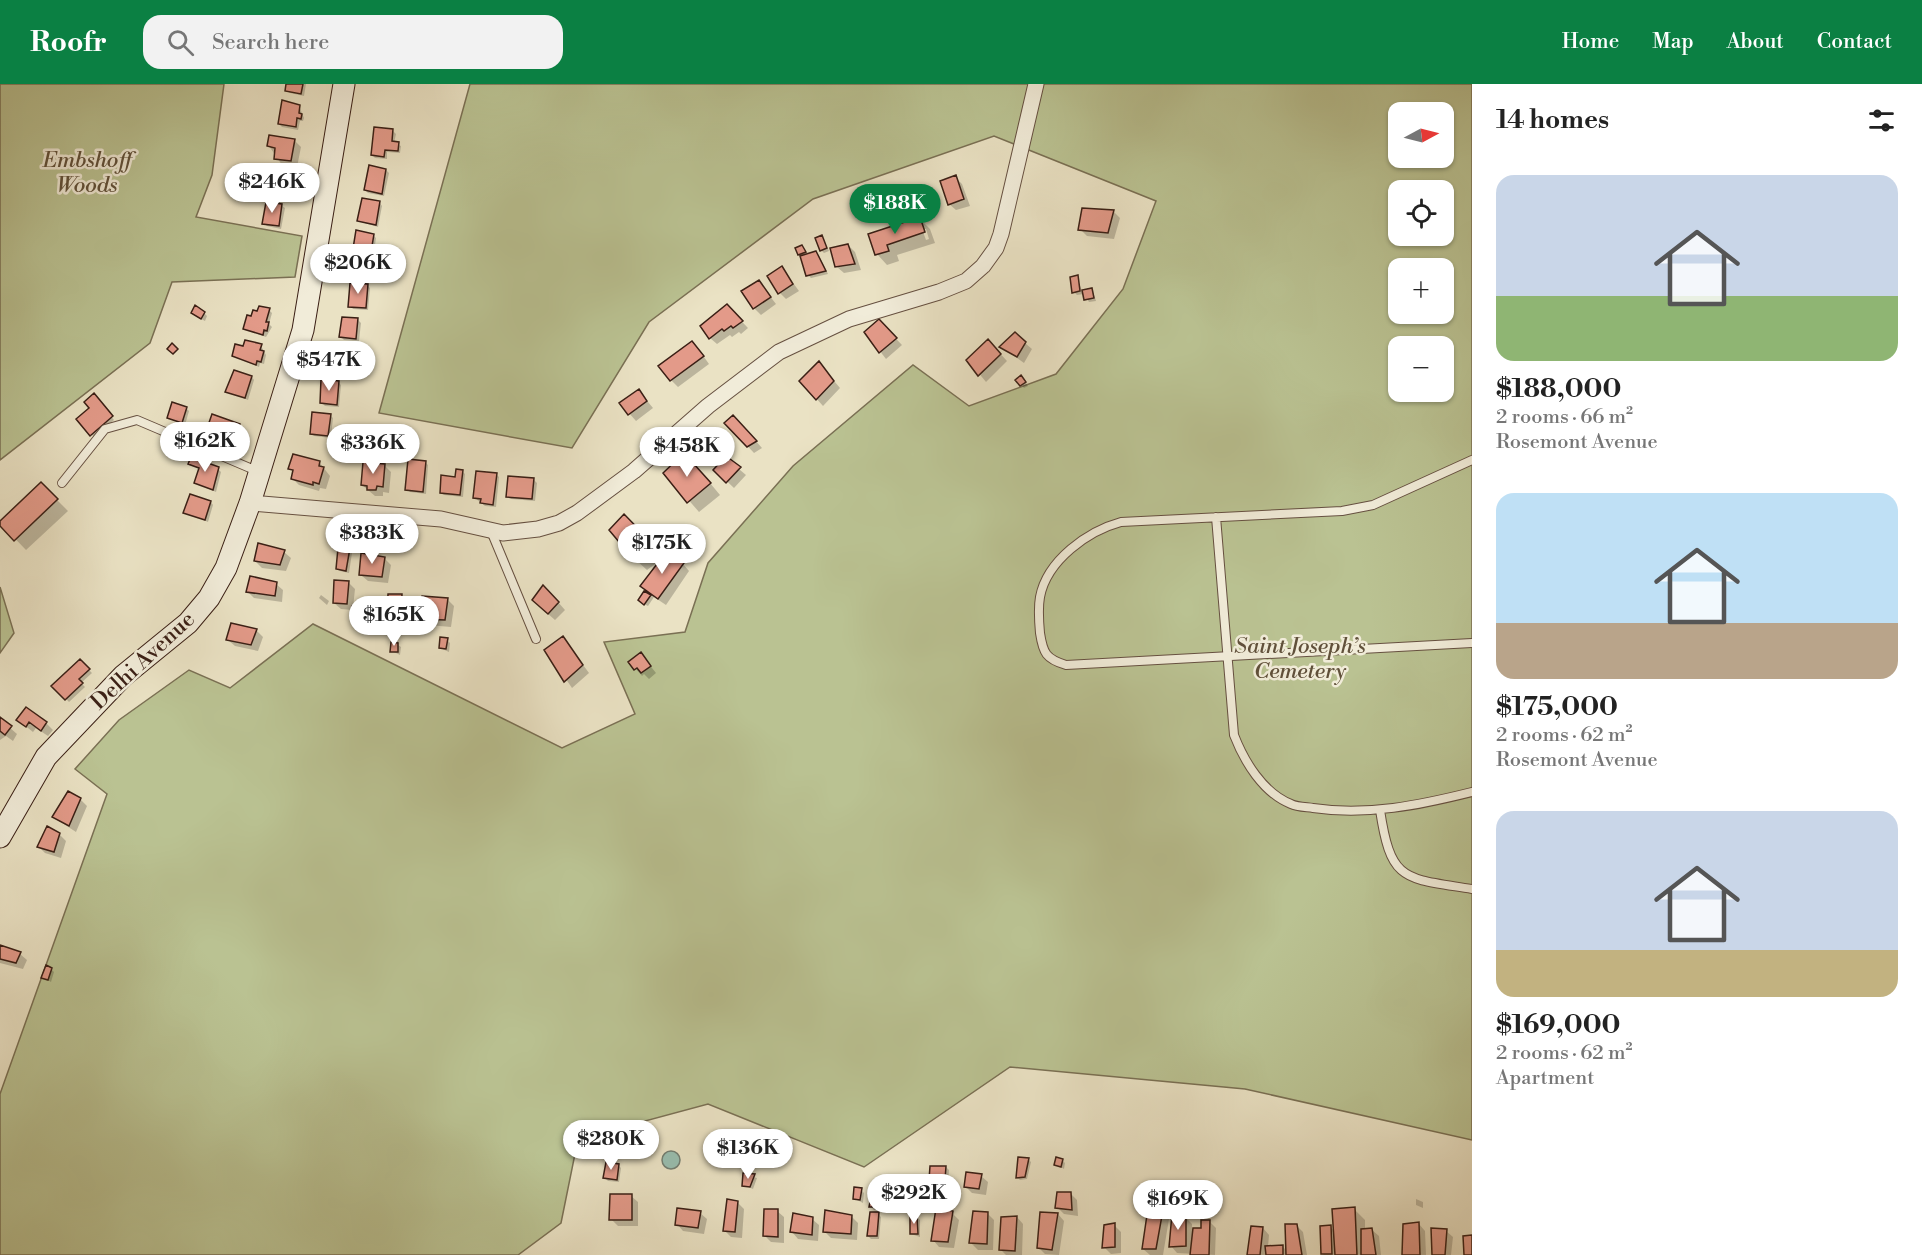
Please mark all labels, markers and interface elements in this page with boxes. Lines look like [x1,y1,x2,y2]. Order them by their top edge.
search box [143,15,563,69]
text: Roofr [30,25,107,60]
icon: search [164,26,197,59]
text: Search here [212,29,329,56]
text: Home [1562,29,1619,55]
text: Map [1652,29,1694,55]
text: About [1727,29,1784,55]
text: Contact [1817,29,1892,55]
north arrow [1388,102,1454,168]
map controls [1388,102,1454,402]
text: 14 homes [1496,104,1609,136]
icon: filters [1865,104,1898,137]
park label: Embshoff Woods [42,147,136,199]
pin: $246K [230,163,314,214]
text: $246K [239,170,305,195]
button: locate [1388,180,1454,246]
pin: $188K [853,184,937,235]
text: $188K [864,191,926,216]
icon: home [1643,214,1751,322]
pin: $206K [316,244,400,295]
text: $206K [324,251,392,276]
button: + [1388,258,1454,324]
button: − [1388,336,1454,402]
pin: $547K [287,341,371,392]
text: $547K [296,348,362,373]
text: $188,000 [1496,373,1621,405]
text: 2 rooms · 66 m² [1496,405,1633,430]
pin: $162K [163,422,247,473]
pin: $336K [331,424,415,475]
pin: $458K [645,427,729,478]
text: $162K [174,429,236,454]
text: Rosemont Avenue [1496,430,1658,455]
text: $336K [341,431,405,456]
text: $458K [654,434,720,459]
pin: $383K [330,514,414,565]
text: $383K [340,521,404,546]
pin: $175K [620,524,704,575]
text: $175K [632,531,692,556]
icon: home [1643,532,1751,640]
pin: $165K [352,596,436,647]
text: $165K [363,603,425,628]
street label: Delhi Avenue [85,606,201,716]
park label: Saint Joseph’s Cemetery [1234,633,1366,685]
text: $175,000 [1496,691,1618,723]
text: 2 rooms · 62 m² [1496,723,1632,748]
text: Rosemont Avenue [1496,748,1658,773]
icon: home [1643,850,1751,958]
text: $169,000 [1496,1009,1620,1041]
text: 2 rooms · 62 m² [1496,1041,1632,1066]
text: Apartment [1496,1066,1594,1091]
pin: $280K [569,1120,653,1171]
text: $280K [577,1127,645,1152]
pin: $136K [706,1129,790,1180]
text: $136K [717,1136,779,1161]
pin: $292K [872,1174,956,1225]
pin: $169K [1136,1180,1220,1231]
text: $292K [881,1181,947,1206]
text: $169K [1147,1187,1209,1212]

